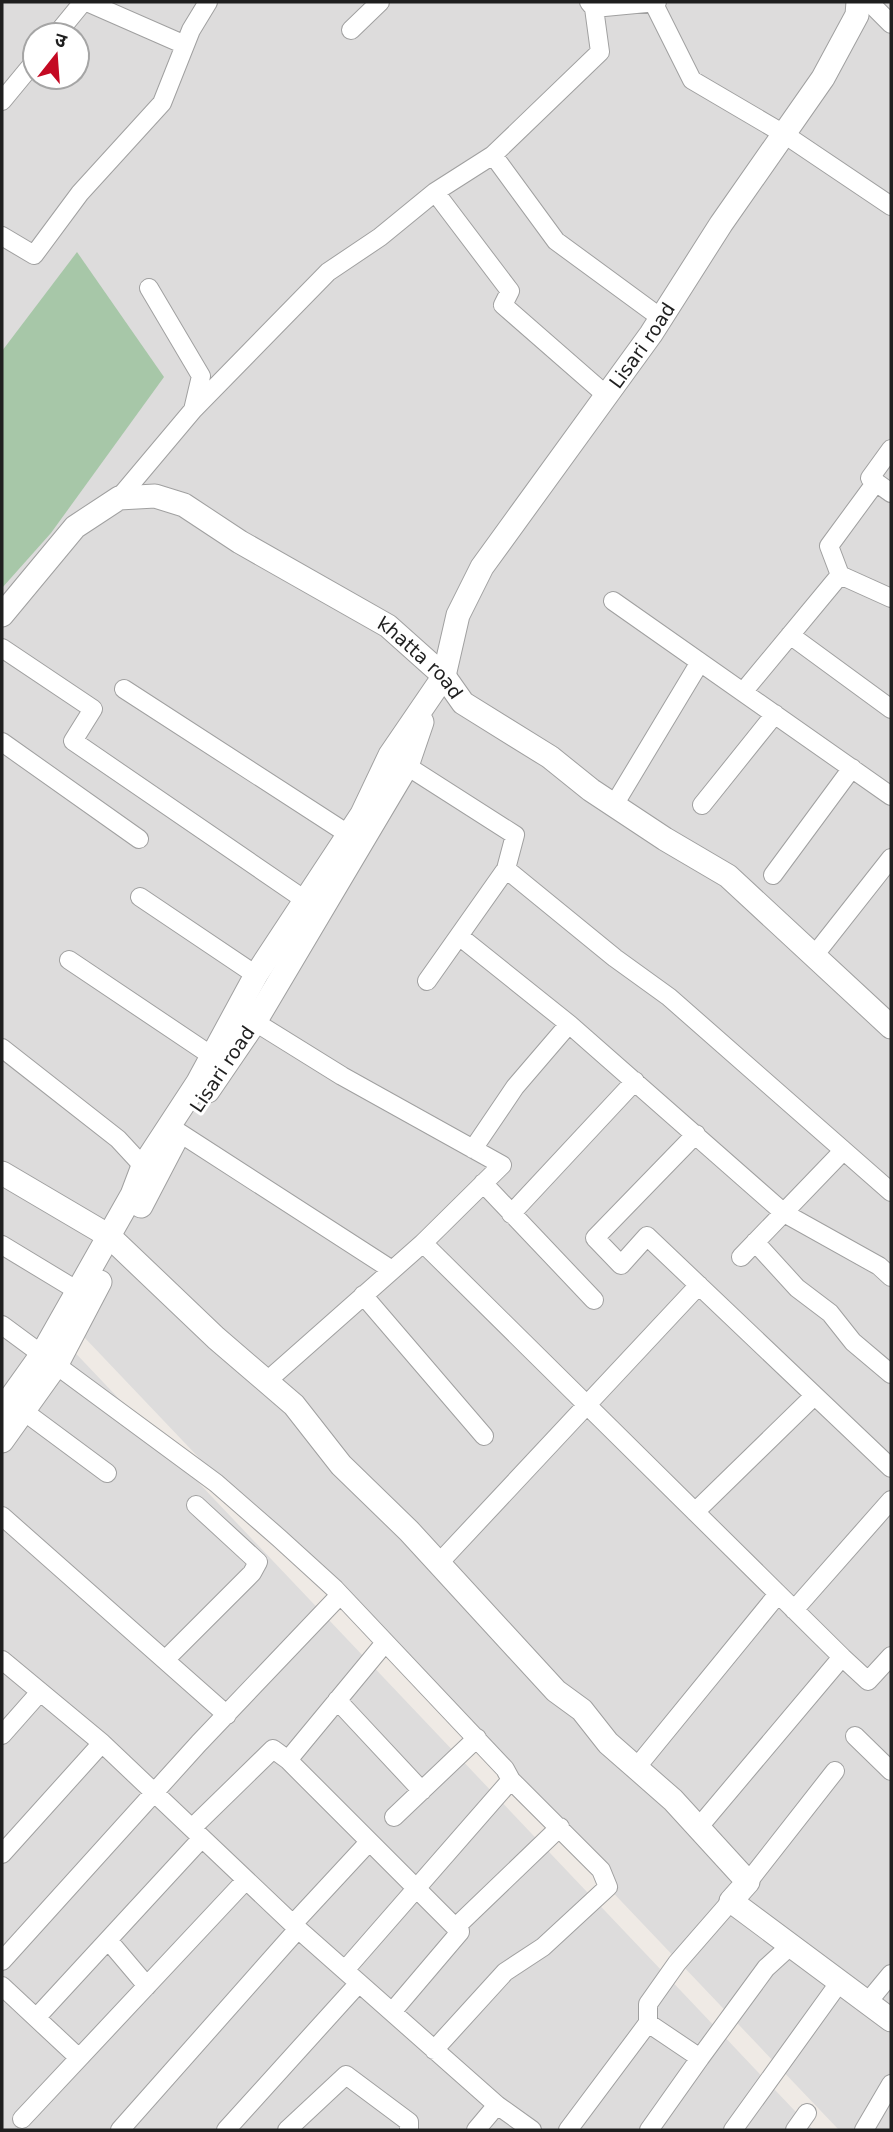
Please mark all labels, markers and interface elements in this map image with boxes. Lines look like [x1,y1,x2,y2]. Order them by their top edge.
north arrow [21,21,91,91]
text: उ [52,28,70,52]
street label: Lisari road [604,298,679,392]
street label: khatta road [374,612,468,703]
street label: Lisari road [185,1022,259,1116]

